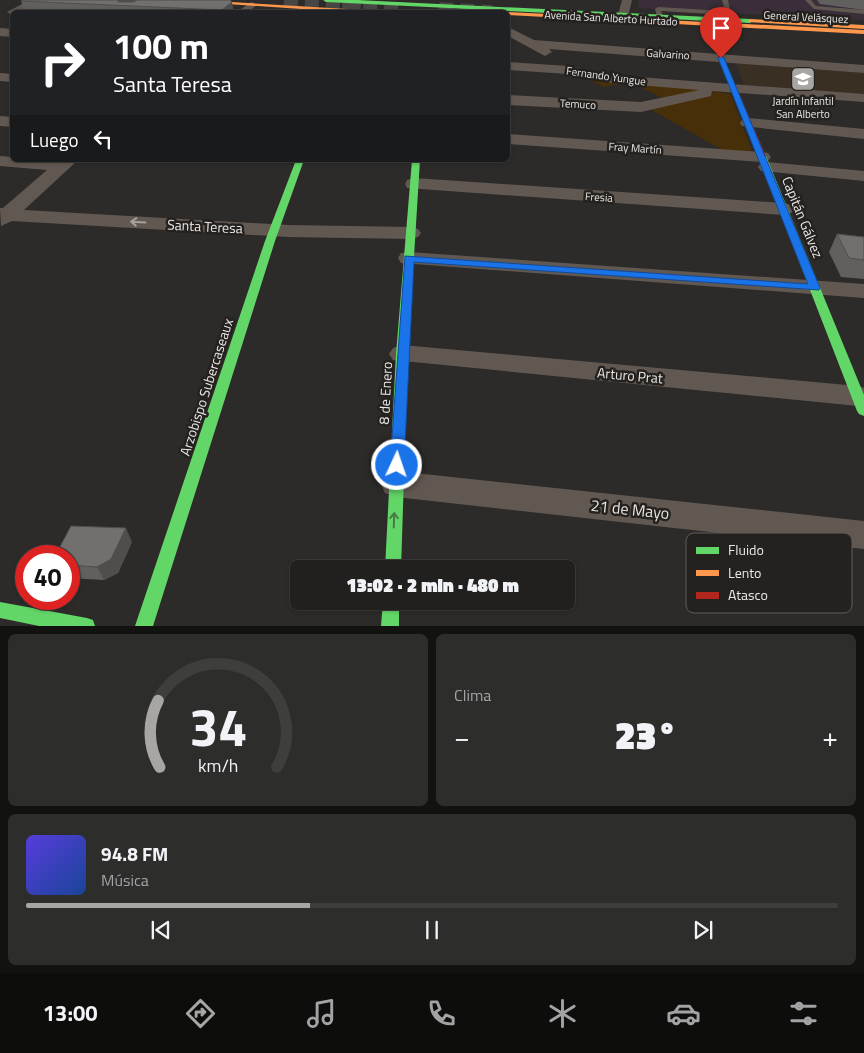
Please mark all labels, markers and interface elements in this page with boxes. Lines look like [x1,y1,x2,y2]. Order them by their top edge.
street label: Avenida San Alberto Hurtado [544,7,678,29]
pin [700,7,742,58]
street label: General Velásquez [763,7,849,27]
icon: arrive [707,14,735,42]
text: 100 m [113,19,209,73]
icon: right [30,30,95,95]
street label: Galvarino [646,45,690,64]
street label: Fernando Yungue [565,62,647,90]
school or university icon: Jardín Infantil San Alberto [790,66,816,92]
text: Santa Teresa [113,67,232,101]
place label: Jardín Infantil San Alberto [772,93,834,122]
street label: Temuco [560,95,597,113]
text: Luego [30,125,79,154]
icon: left [89,125,117,153]
street label: Fray Martín [608,138,662,158]
street label: Capitán Gálvez [777,173,829,261]
street label: Fresia [585,188,614,206]
street label: Santa Teresa [167,214,243,238]
one-way arrow [130,218,146,227]
street label: Arzobispo Subercaseaux [174,315,238,458]
street label: 8 de Enero [373,361,397,425]
street label: Arturo Prat [596,362,664,388]
position arrow [370,438,422,490]
street label: 21 de Mayo [590,493,670,525]
one-way arrow [390,512,399,528]
legend [686,533,852,613]
text: Fluido [728,539,764,560]
speed limit sign: 40 [15,545,80,610]
text: Lento [728,562,762,583]
text: 13:02 · 2 min · 480 m [346,570,519,599]
text: Atasco [728,584,768,605]
text: Clima [454,683,491,707]
text: 34 [189,687,247,766]
text: 23° [615,706,677,764]
text: − [454,715,470,758]
text: + [822,715,838,758]
text: km/h [198,752,238,779]
text: 94.8 FM [101,839,168,868]
text: Música [101,868,149,892]
icon: previous [147,916,175,944]
icon: pause [418,916,446,944]
icon: next [689,916,717,944]
text: 13:00 [43,996,98,1030]
icon: directions [183,996,218,1031]
icon: music [304,996,339,1031]
icon: phone [424,996,459,1031]
icon: climate [545,996,580,1031]
icon: car [666,996,701,1031]
icon: filters [786,996,821,1031]

